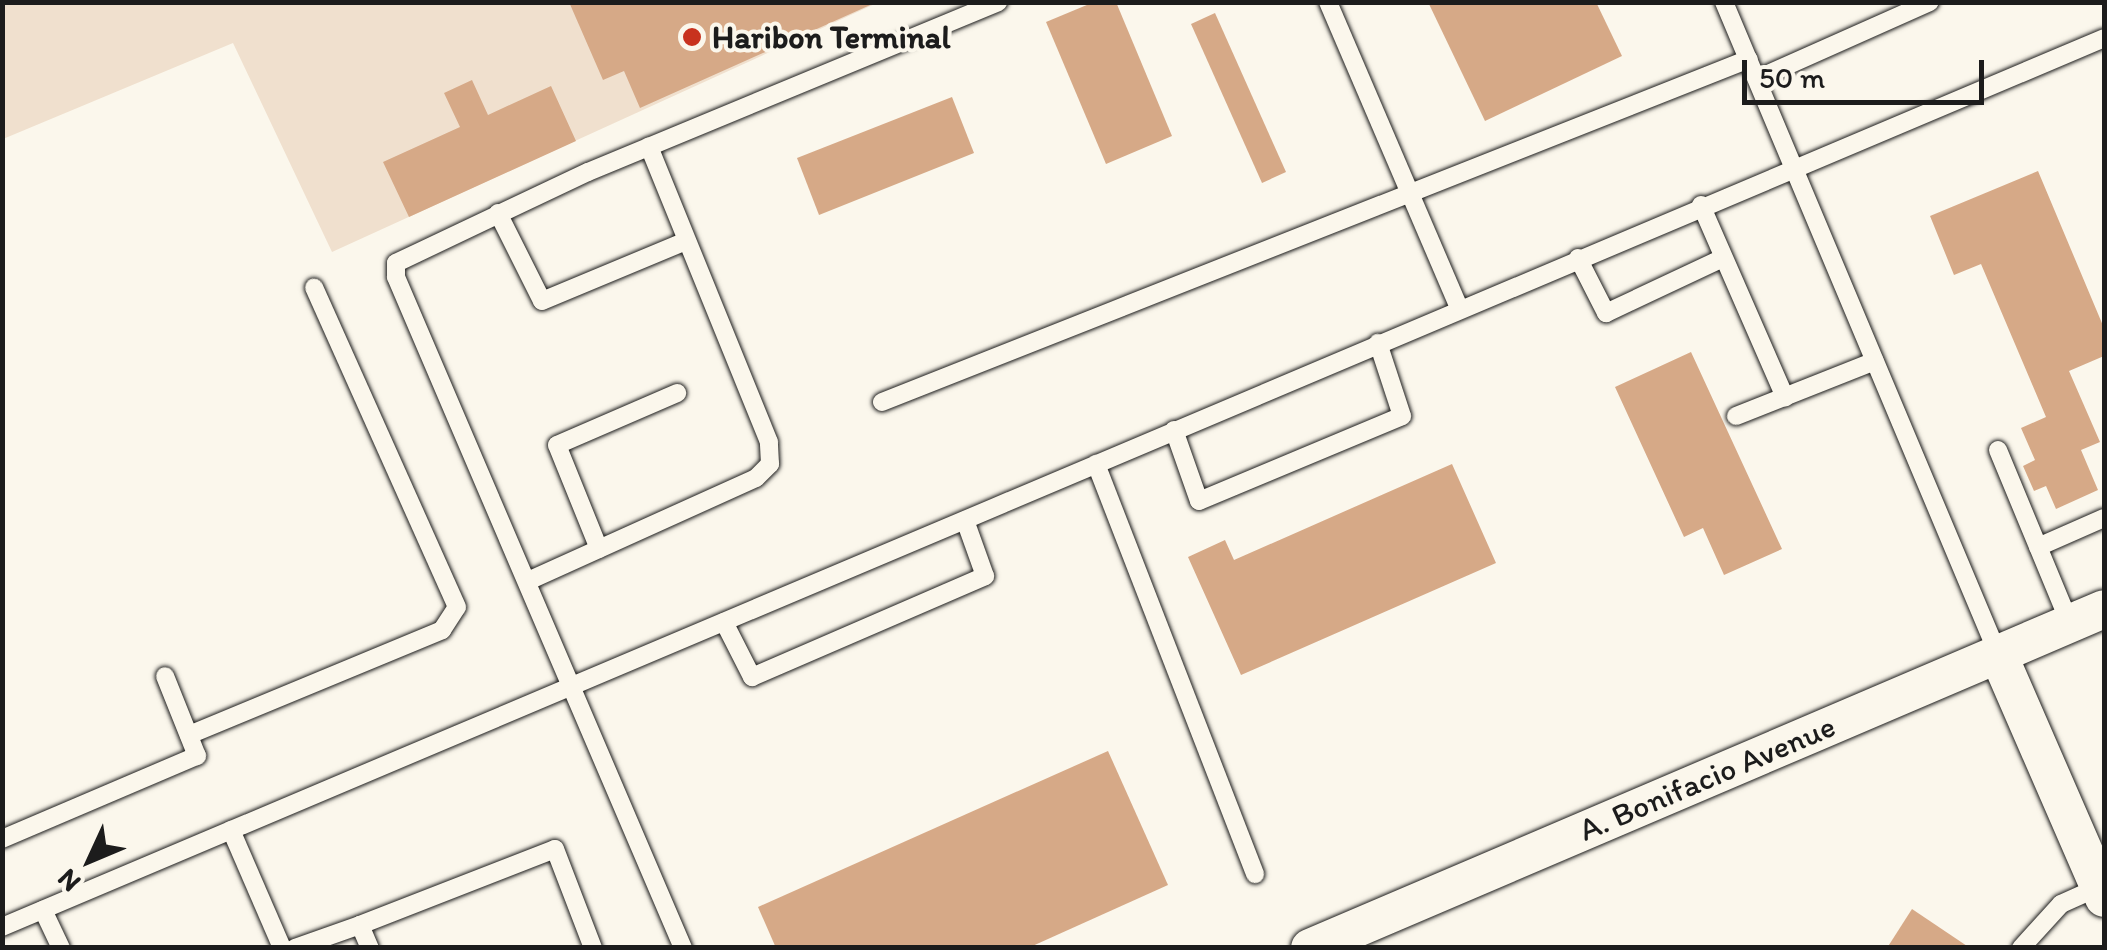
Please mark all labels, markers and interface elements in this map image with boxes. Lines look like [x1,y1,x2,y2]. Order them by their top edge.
place label: Haribon Terminal [712,18,950,56]
marker: Haribon Terminal [681,26,703,48]
scale bar [1747,40,1990,102]
text: 50 m [1759,59,1825,96]
street label: A. Bonifacio Avenue [1573,707,1841,849]
north arrow [40,810,140,910]
text: N [50,862,87,899]

